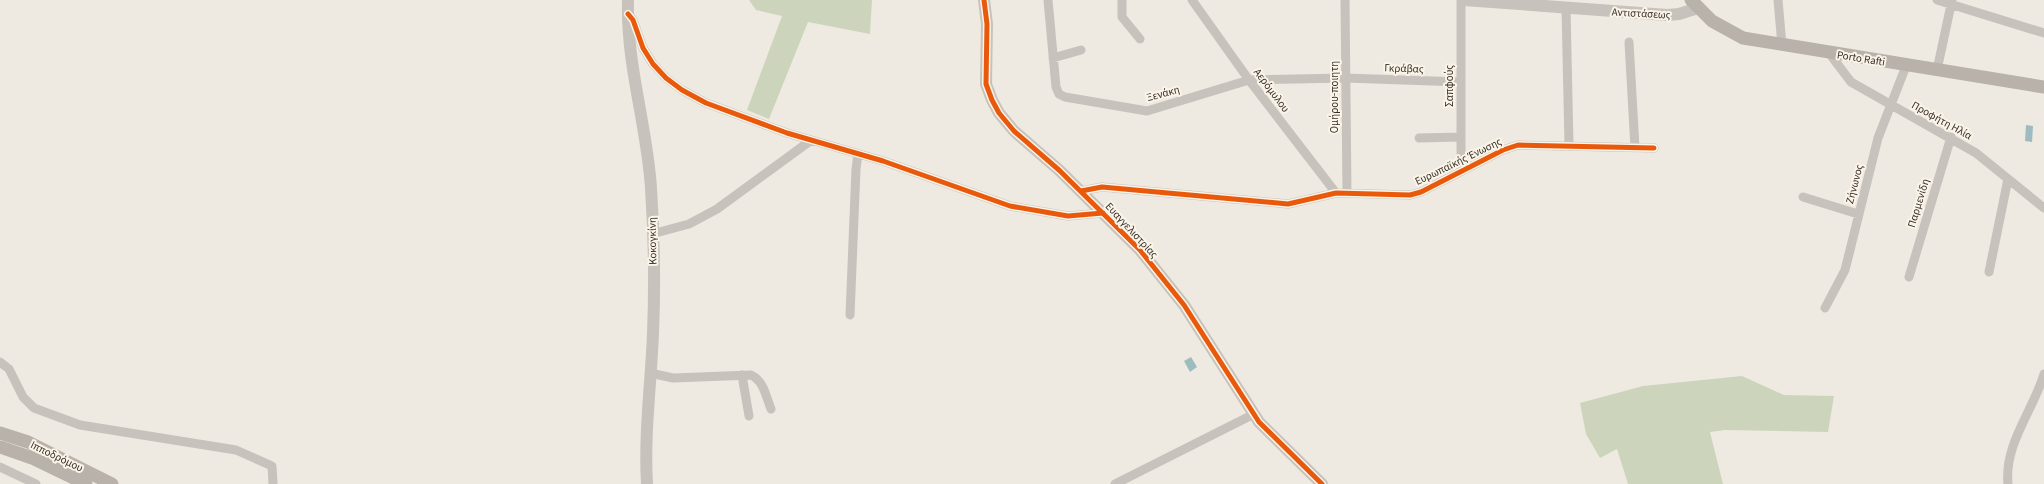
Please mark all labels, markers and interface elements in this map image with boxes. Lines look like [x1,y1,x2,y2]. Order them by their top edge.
street label: Αντιστάσεως [1611,4,1671,23]
street label: Porto Rafti [1836,47,1886,70]
street label: Γκράβας [1384,60,1424,77]
street label: Ομήρου-ποιητη [1327,61,1342,133]
street label: Αερόμυλου [1250,65,1293,115]
street label: Σαπφούς [1442,65,1457,107]
street label: Ξενάκη [1145,82,1181,105]
street label: Προφήτη Ηλία [1909,98,1975,143]
street label: Ευρωπαϊκής Ένωσης [1412,134,1504,189]
street label: Ζήνωνος [1842,162,1867,206]
street label: Παρμενίδη [1904,177,1933,229]
street label: Ευαγγελιστρίας [1102,199,1162,262]
street label: Κοκογκίνη [645,217,660,265]
street label: Ιπποδρόμου [28,437,86,476]

